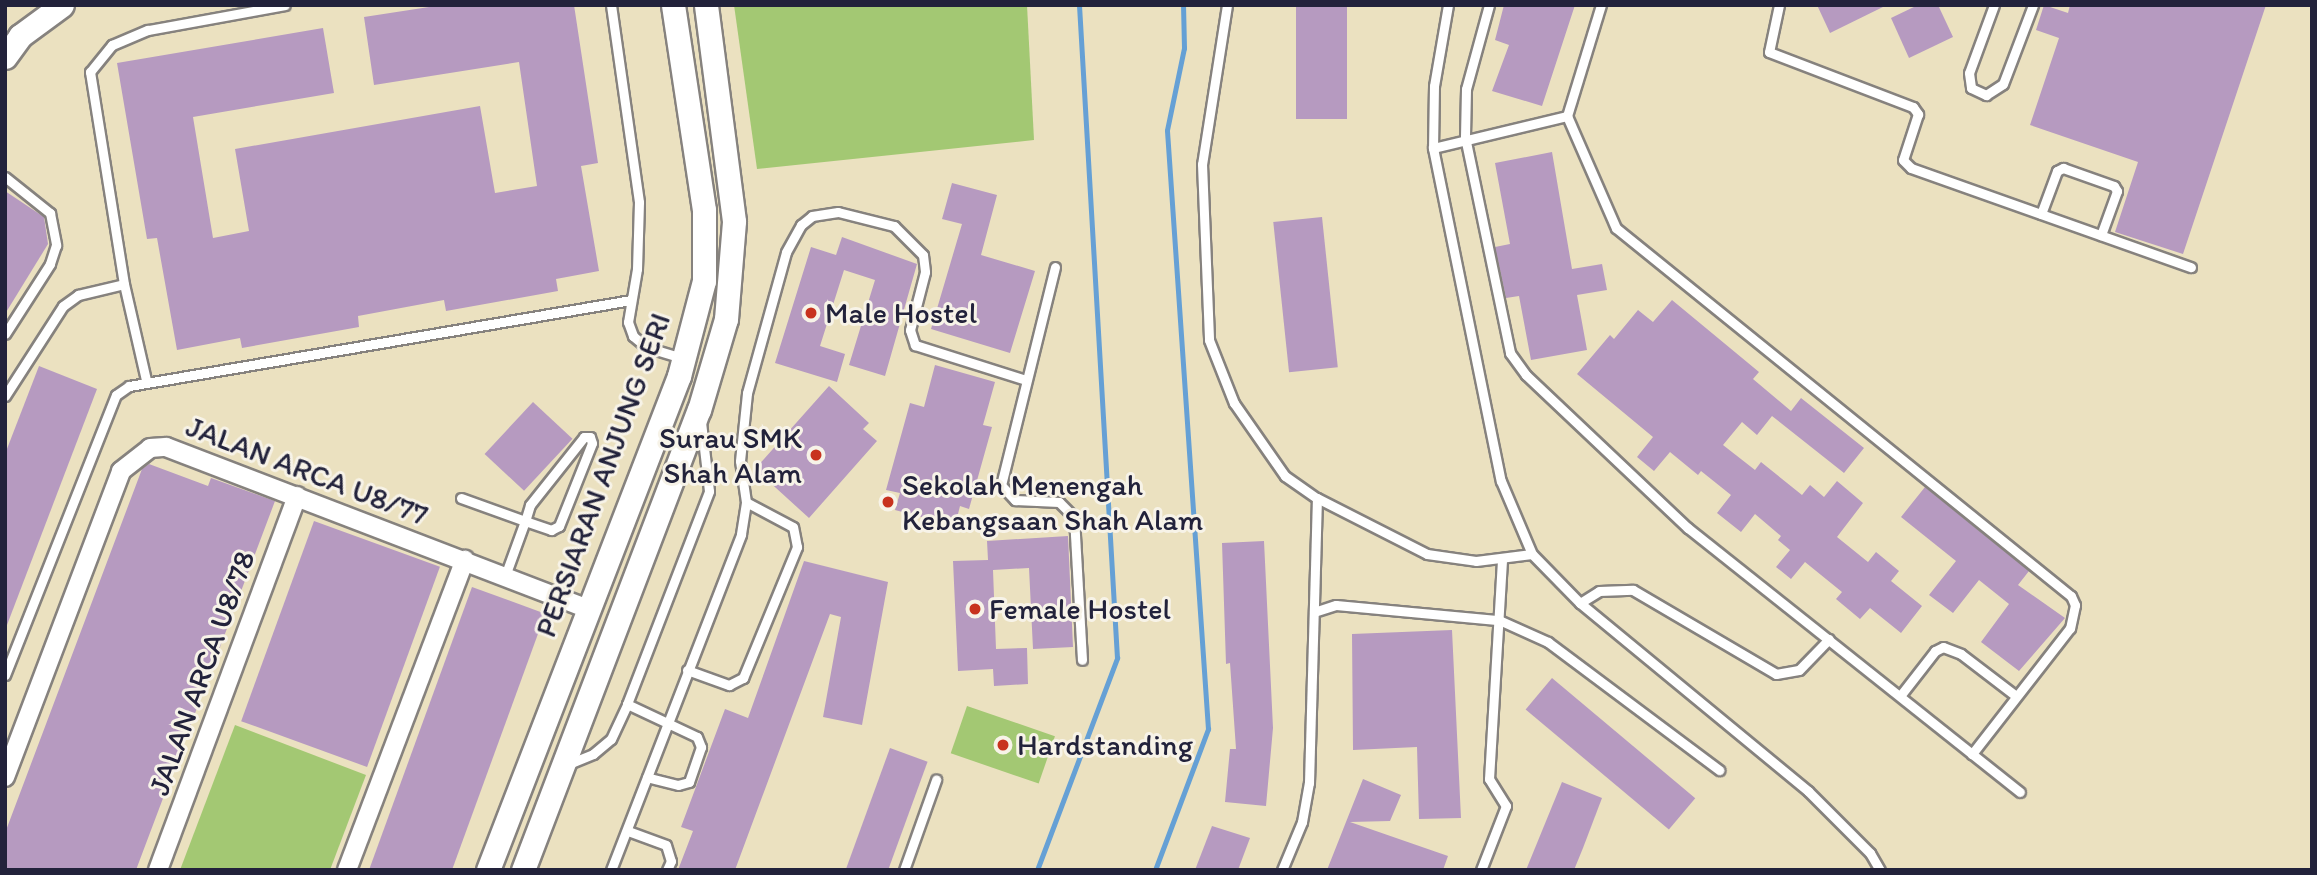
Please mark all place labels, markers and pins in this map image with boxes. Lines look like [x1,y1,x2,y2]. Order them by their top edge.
place label: Male Hostel [825,295,977,331]
marker: Male Hostel [803,305,819,321]
place label: Surau SMK Shah Alam [658,420,802,490]
marker: Surau SMK Shah Alam [808,447,824,463]
place label: Sekolah Menengah Kebangsaan Shah Alam [902,467,1203,538]
marker: Sekolah Menengah Kebangsaan Shah Alam [880,494,896,510]
place label: Female Hostel [989,591,1171,627]
marker: Female Hostel [967,601,983,617]
place label: Hardstanding [1017,727,1193,763]
marker: Hardstanding [995,737,1011,753]

